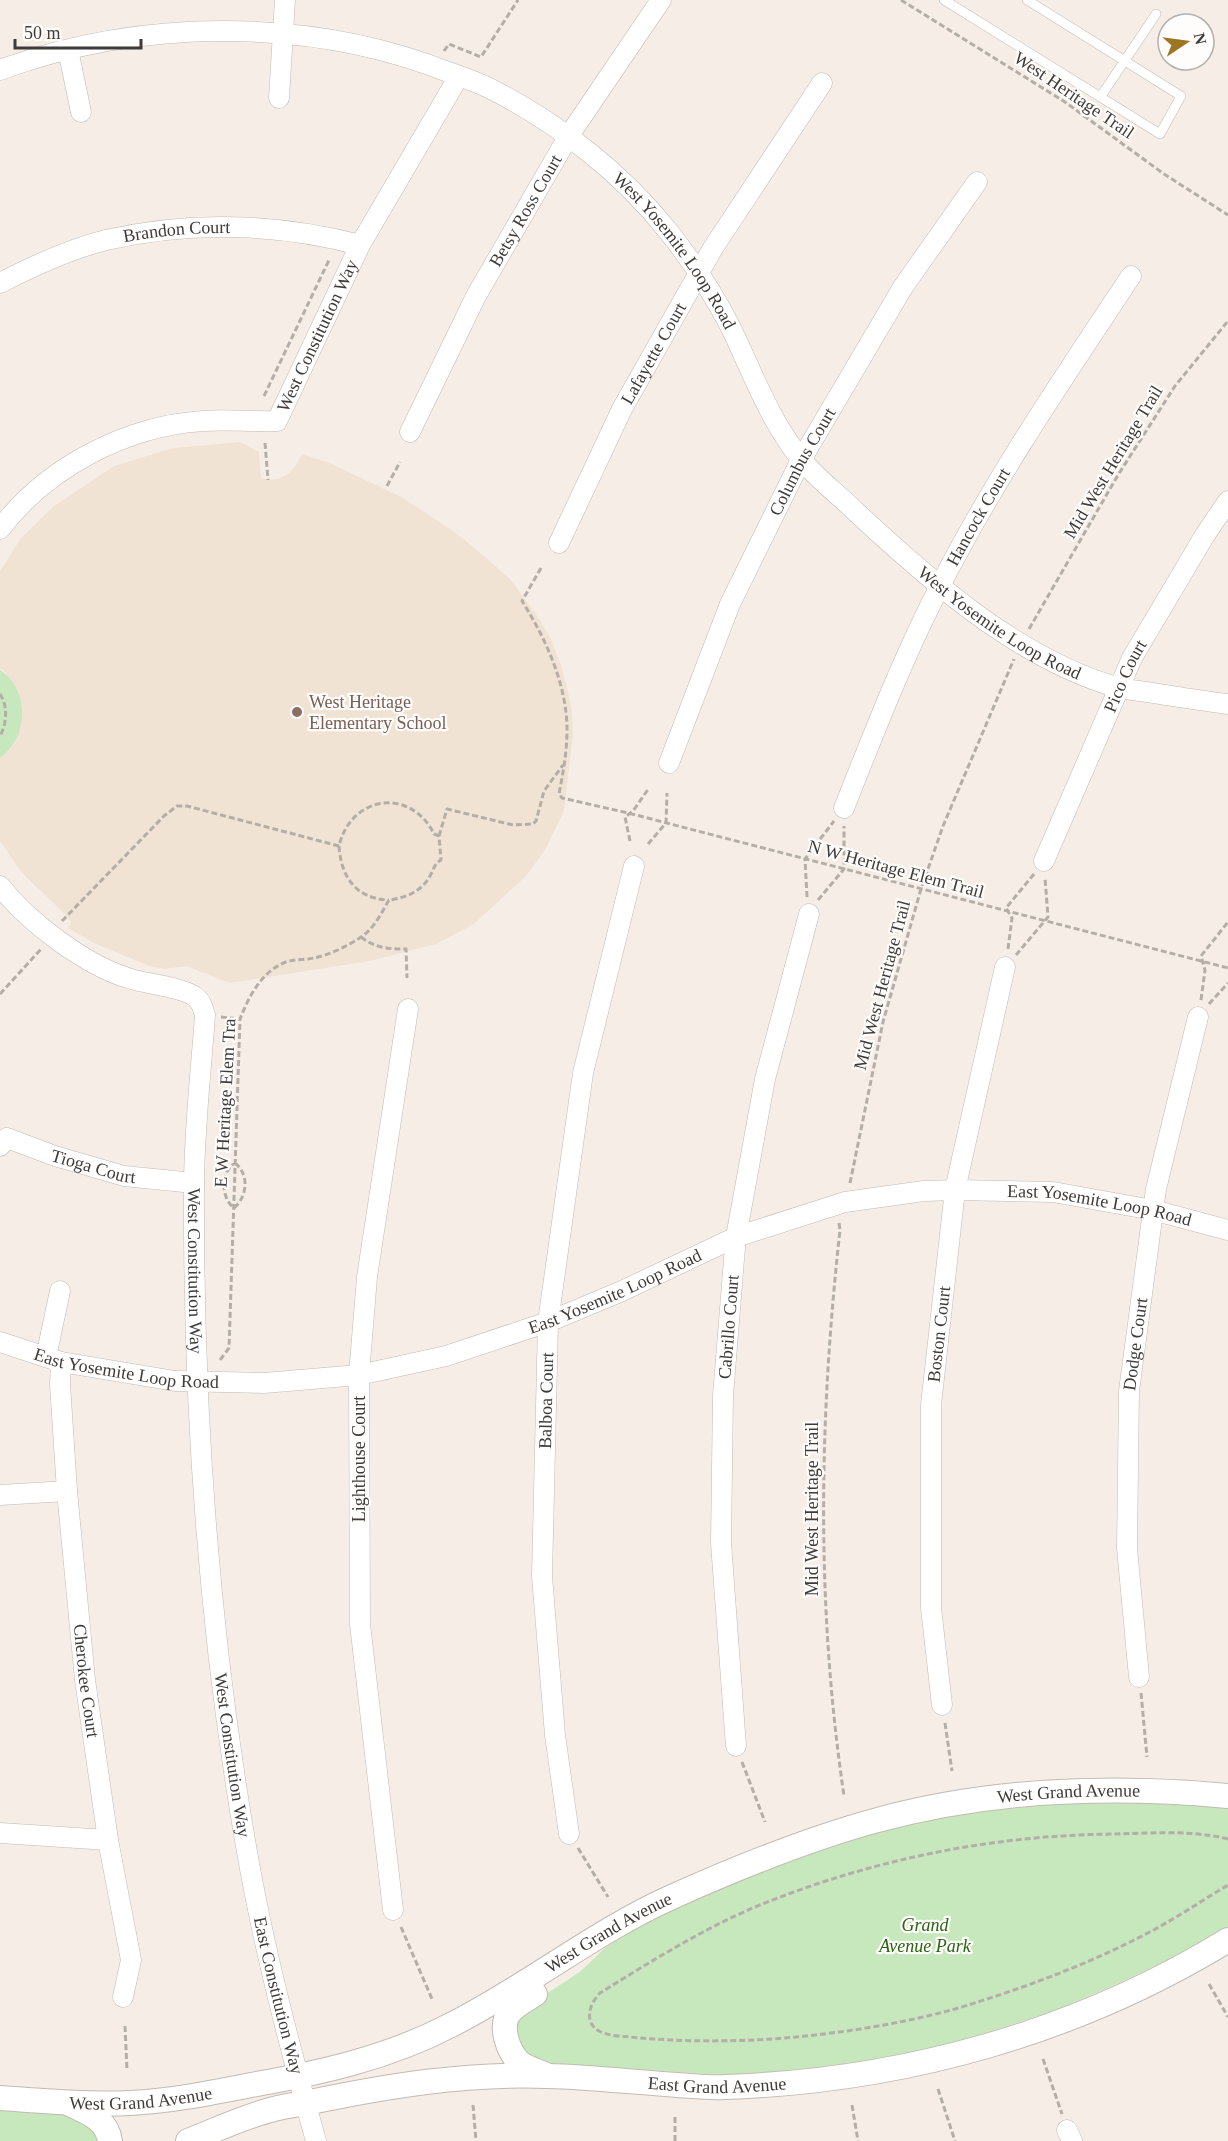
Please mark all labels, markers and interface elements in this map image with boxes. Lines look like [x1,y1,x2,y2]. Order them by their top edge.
scale bar [15,12,141,50]
north arrow [1156,12,1216,72]
text: 50 m [24,23,61,43]
text: N [1191,31,1210,47]
street label: West Heritage Trail [1010,47,1138,143]
street label: Betsy Ross Court [485,151,566,270]
street label: West Yosemite Loop Road [609,168,740,332]
street label: Brandon Court [121,217,230,246]
street label: West Constitution Way [273,256,362,415]
street label: Lafayette Court [617,299,690,408]
street label: Mid West Heritage Trail [1059,382,1167,542]
street label: Columbus Court [765,404,840,519]
street label: Hancock Court [942,464,1014,569]
street label: West Yosemite Loop Road [914,562,1084,683]
street label: Pico Court [1100,636,1151,715]
place label: West Heritage Elementary School [309,692,446,733]
marker: West Heritage Elementary School [290,705,304,719]
street label: N W Heritage Elem Trail [806,836,986,902]
street label: Mid West Heritage Trail [850,898,914,1072]
street label: E W Heritage Elem Tra [211,1018,239,1188]
street label: Tioga Court [49,1145,137,1187]
street label: East Yosemite Loop Road [1007,1181,1194,1230]
street label: West Constitution Way [184,1188,206,1354]
street label: East Yosemite Loop Road [526,1245,705,1338]
street label: Cabrillo Court [714,1274,743,1380]
street label: Boston Court [924,1285,954,1383]
street label: Dodge Court [1119,1296,1151,1392]
street label: East Yosemite Loop Road [31,1344,219,1392]
street label: Balboa Court [535,1352,557,1449]
street label: Lighthouse Court [349,1396,369,1522]
street label: Mid West Heritage Trail [802,1422,822,1596]
street label: Cherokee Court [70,1623,103,1739]
street label: West Constitution Way [211,1672,254,1839]
street label: West Grand Avenue [996,1780,1140,1807]
street label: West Grand Avenue [541,1888,675,1977]
street label: East Constitution Way [250,1915,307,2076]
park label: Grand Avenue Park [878,1915,972,1956]
street label: East Grand Avenue [647,2073,787,2097]
street label: West Grand Avenue [69,2083,214,2114]

